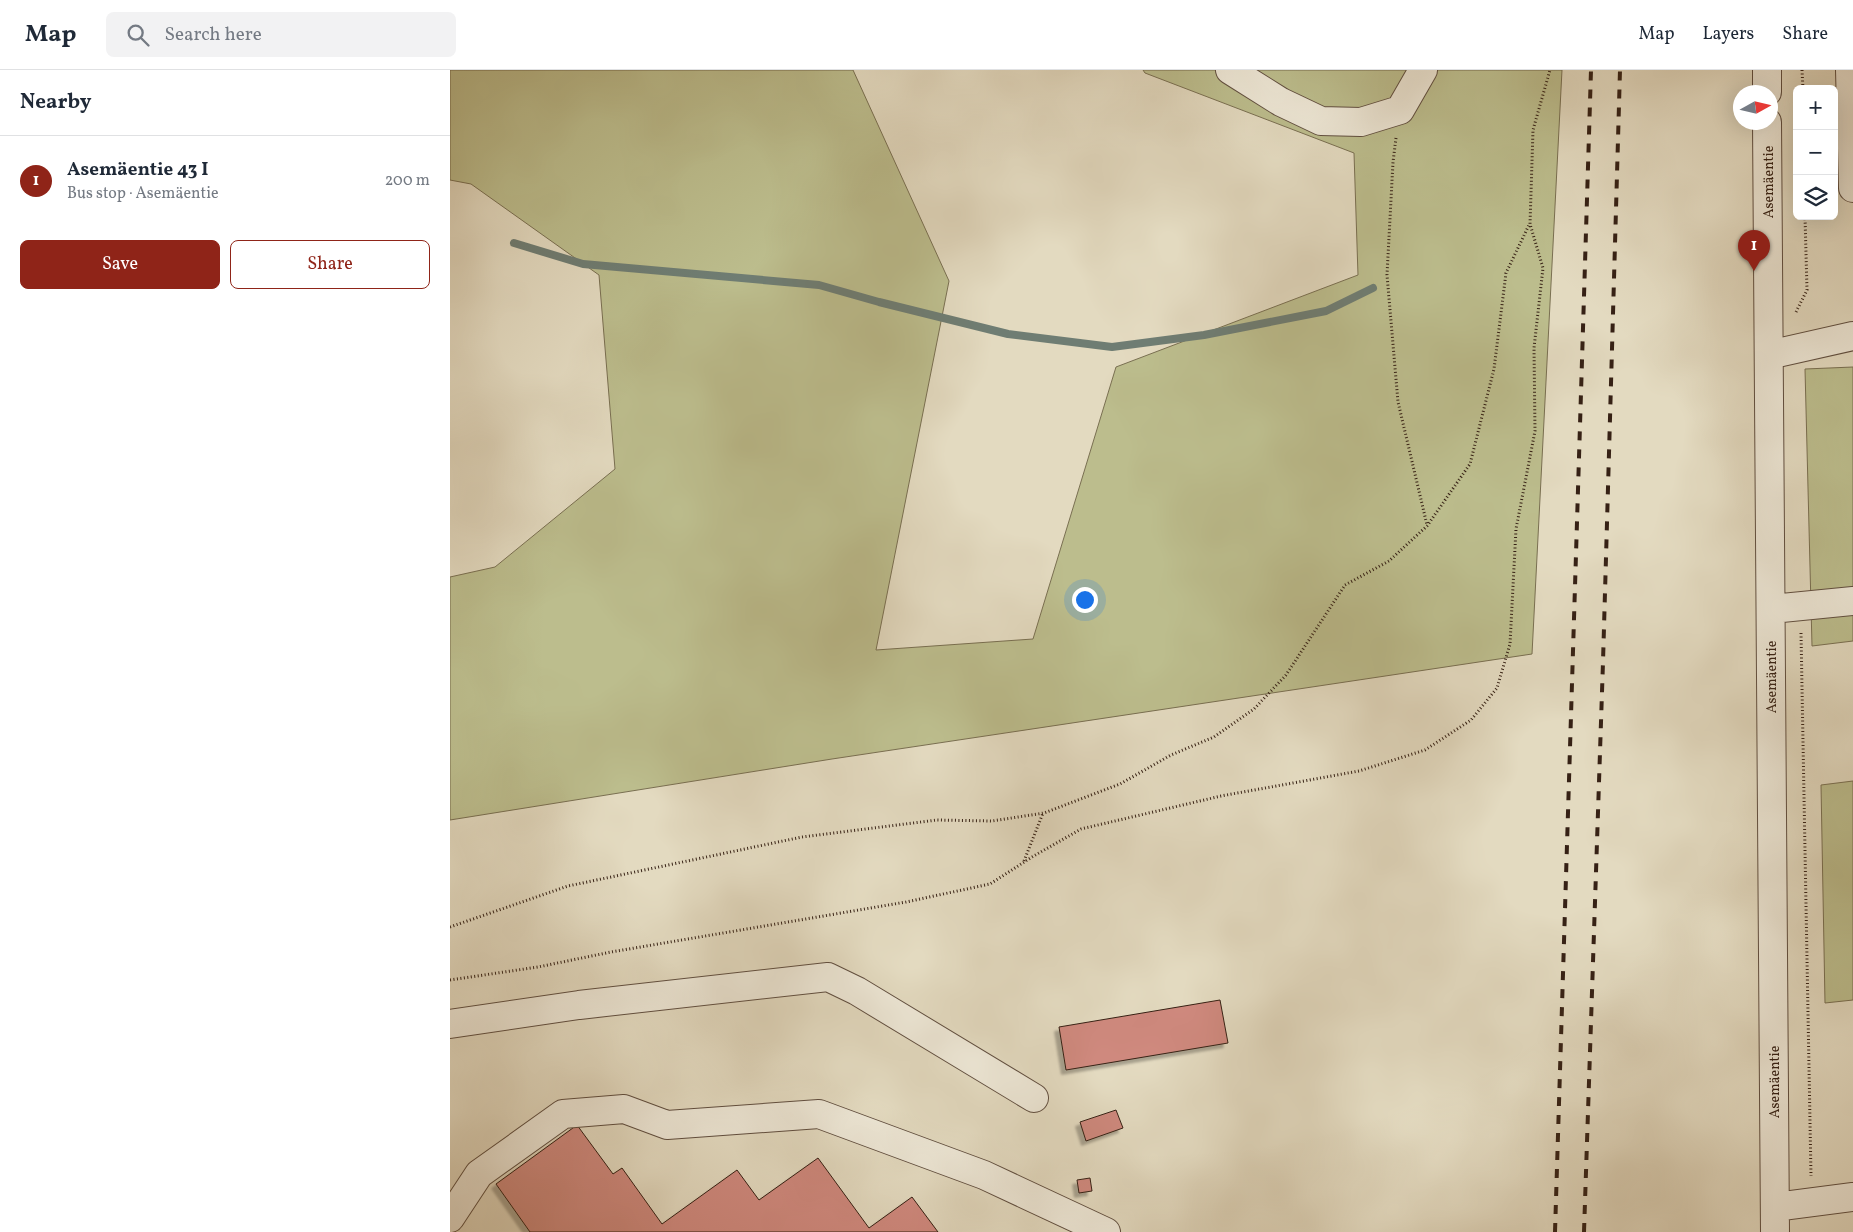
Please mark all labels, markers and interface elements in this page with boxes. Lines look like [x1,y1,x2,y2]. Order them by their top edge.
search box [106,12,456,57]
text: Map [25,18,76,52]
icon: search [124,21,152,49]
text: Search here [164,22,262,48]
text: Map [1638,22,1674,47]
text: Layers [1702,22,1754,47]
text: Share [1782,22,1828,47]
north arrow [1733,85,1778,130]
map controls [1793,85,1838,220]
button: + [1793,85,1838,130]
text: Nearby [20,88,91,117]
button: − [1793,130,1838,175]
street label: Asemäentie [1760,145,1779,218]
text: Asemäentie 43 I [67,157,209,183]
text: 1 [33,170,39,192]
text: 200 m [385,170,430,192]
button: layers [1793,175,1838,220]
text: Bus stop · Asemäentie [67,183,219,205]
pin: 1 [1738,230,1770,271]
button: Save [20,240,220,289]
button: Share [230,240,430,289]
your location [1072,587,1098,613]
street label: Asemäentie [1763,640,1782,713]
street label: Asemäentie [1766,1045,1785,1118]

